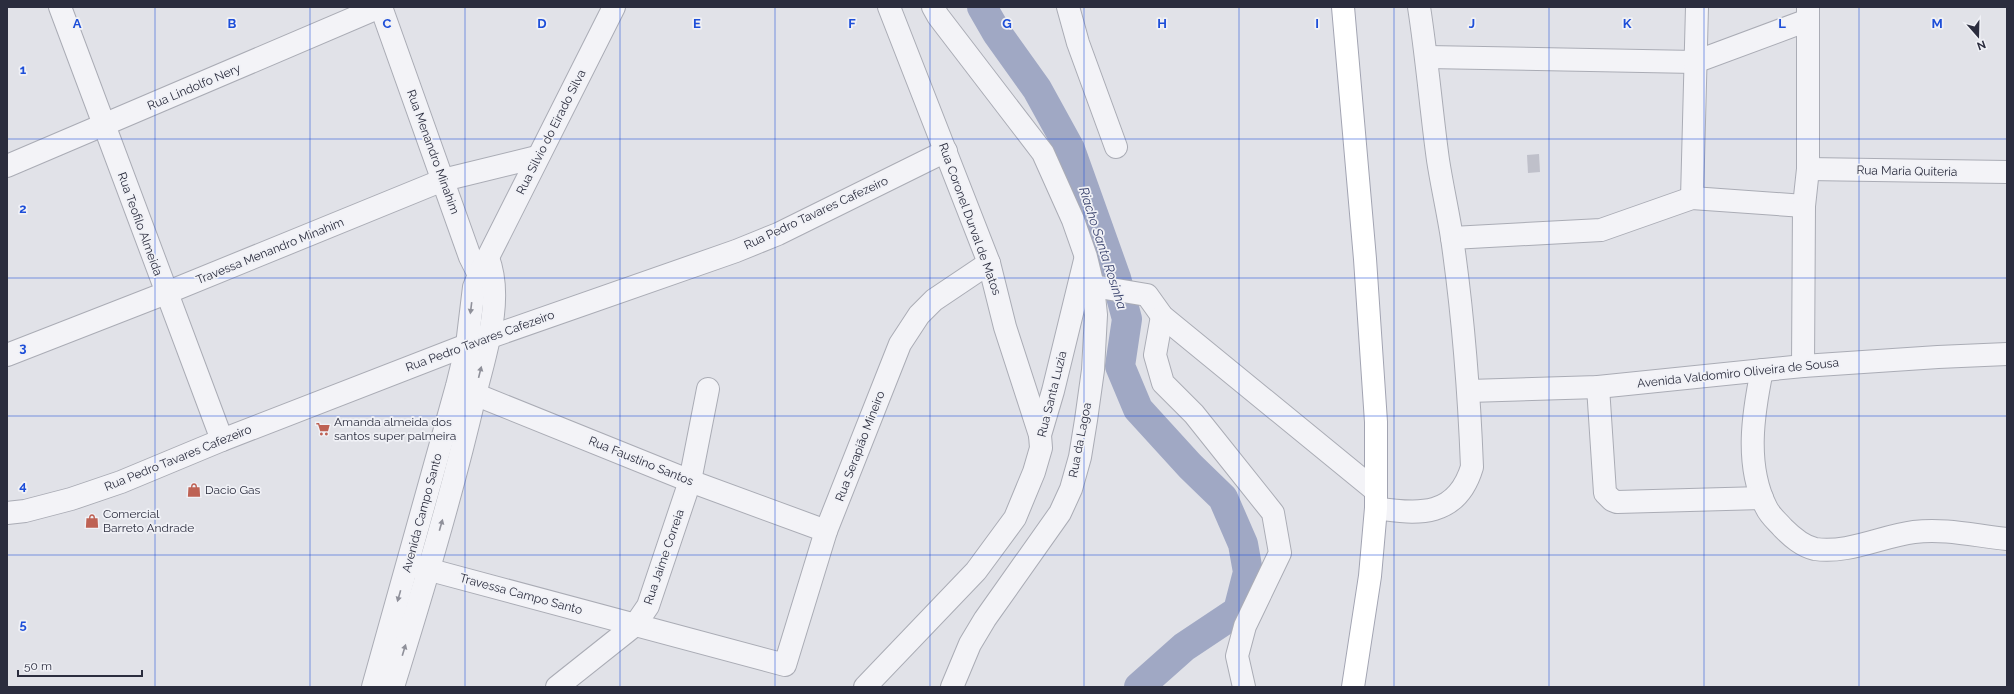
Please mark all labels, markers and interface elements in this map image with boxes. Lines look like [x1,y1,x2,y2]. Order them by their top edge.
text: A [73,16,82,31]
text: B [228,16,237,31]
text: C [383,16,392,31]
text: D [537,16,547,31]
text: E [693,16,701,31]
text: F [848,16,856,31]
text: G [1002,16,1012,31]
text: H [1157,16,1167,31]
text: I [1315,16,1319,31]
text: J [1469,16,1475,31]
text: K [1623,16,1632,31]
text: L [1778,16,1786,31]
text: M [1931,16,1943,31]
north arrow [1958,16,1998,56]
text: N [1975,37,1987,52]
street label: Rua Lindolfo Nery [145,61,243,113]
text: 1 [20,62,27,77]
street label: Rua Silvio do Eirado Silva [513,67,589,197]
street label: Rua Menandro Minahim [404,88,462,216]
street label: Rua Coronel Durval de Matos [936,141,1004,297]
street label: Rua Maria Quiteria [1856,163,1958,179]
street label: Rua Teofilo Almeida [115,170,165,278]
street label: Rua Pedro Tavares Cafezeiro [742,173,890,253]
water label: Riacho Santa Rosinha [1076,185,1130,311]
text: 2 [19,201,27,216]
street label: Travessa Menandro Minahim [194,215,346,287]
one-way arrow [468,302,474,314]
street label: Rua Pedro Tavares Cafezeiro [404,308,556,374]
text: 3 [19,340,27,355]
street label: Rua Santa Luzia [1035,350,1069,438]
street label: Avenida Valdomiro Oliveira de Sousa [1636,355,1840,391]
one-way arrow [478,366,484,378]
street label: Rua Serapião Mineiro [832,389,888,503]
street label: Rua da Lagoa [1066,401,1094,479]
place label: Amanda almeida dos santos super palmeira [334,415,456,443]
supermarket icon: Amanda almeida dos santos super palmeira [315,421,331,437]
street label: Rua Pedro Tavares Cafezeiro [102,422,254,494]
street label: Rua Faustino Santos [587,434,696,488]
street label: Avenida Campo Santo [399,452,445,574]
text: 4 [19,478,27,493]
shop icon: Dacio Gas [186,482,202,498]
place label: Dacio Gas [205,483,261,497]
place label: Comercial Barreto Andrade [103,507,194,535]
street label: Rua Jaime Correia [641,507,687,607]
shop icon: Comercial Barreto Andrade [84,513,100,529]
one-way arrow [438,519,444,531]
street label: Travessa Campo Santo [458,571,584,617]
one-way arrow [395,590,401,603]
text: 5 [19,617,27,632]
one-way arrow [401,643,407,655]
scale bar [18,652,142,678]
text: 50 m [24,659,52,673]

